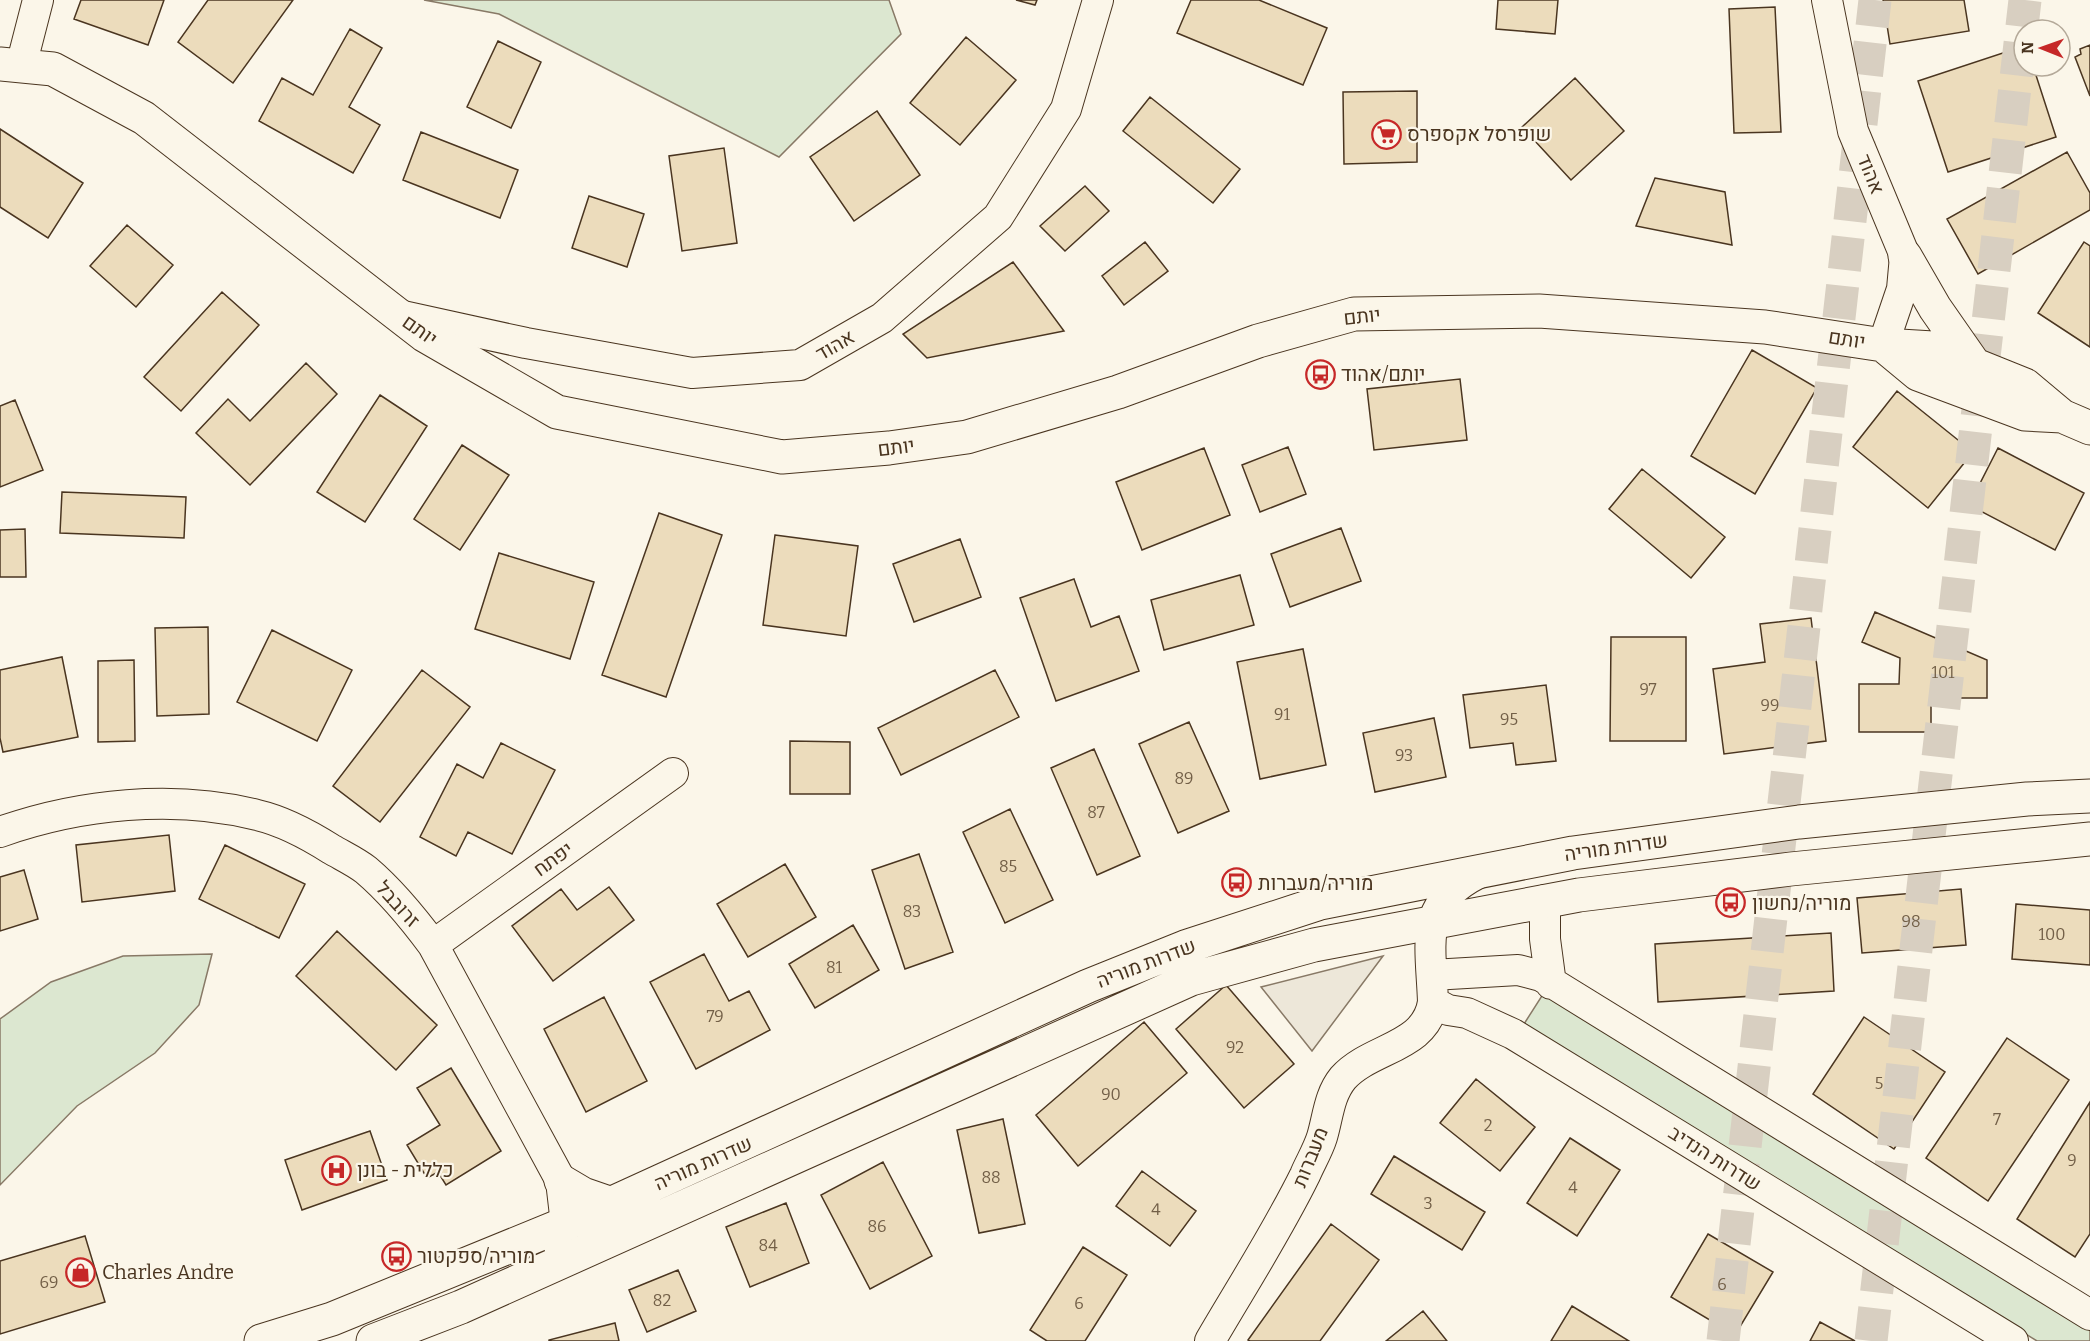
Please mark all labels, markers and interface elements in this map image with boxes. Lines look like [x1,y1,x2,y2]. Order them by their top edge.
north arrow [2012,18,2072,78]
text: N [2018,41,2037,54]
supermarket icon: שופרסל אקספרס [1370,118,1402,150]
place label: שופרסל אקספרס [1407,122,1551,146]
street label: אהוד [1852,151,1890,197]
street label: יותם [1342,302,1382,330]
street label: יותם [398,310,442,350]
street label: אהוד [811,324,859,366]
street label: יותם [1827,324,1867,354]
bus stop icon: יותם/אהוד [1304,358,1336,390]
place label: יותם/אהוד [1341,362,1425,386]
street label: יותם [876,433,916,461]
house number: 101 [1931,663,1955,682]
house number: 97 [1639,680,1657,699]
house number: 99 [1761,696,1779,715]
house number: 91 [1274,705,1290,724]
house number: 95 [1500,710,1518,729]
house number: 93 [1395,746,1413,765]
house number: 89 [1175,769,1194,788]
house number: 87 [1087,803,1105,822]
street label: שדרות מוריה [1562,828,1670,866]
street label: יפתח [528,837,578,881]
house number: 85 [999,857,1017,876]
bus stop icon: מוריה/מעברות [1221,867,1253,899]
place label: מוריה/מעברות [1258,871,1374,895]
street label: זרובבל [371,876,425,932]
bus stop icon: מוריה/נחשון [1715,887,1747,919]
place label: מוריה/נחשון [1752,891,1851,915]
house number: 83 [903,902,921,921]
house number: 98 [1902,912,1921,931]
house number: 100 [2038,925,2066,944]
street label: שדרות מוריה [1093,933,1199,993]
house number: 81 [826,958,843,977]
house number: 79 [706,1007,724,1026]
house number: 92 [1226,1038,1244,1057]
house number: 5 [1875,1074,1883,1093]
house number: 90 [1101,1085,1121,1104]
house number: 7 [1993,1110,2001,1129]
house number: 2 [1484,1116,1492,1135]
street label: שדרות הנדיב [1664,1120,1766,1196]
street label: מעברות [1287,1123,1333,1191]
street label: שדרות מוריה [650,1131,756,1195]
house number: 9 [2067,1151,2077,1170]
hospital icon: כללית - בונן [320,1154,352,1186]
place label: כללית - בונן [357,1158,453,1182]
house number: 88 [981,1168,1001,1187]
house number: 4 [1568,1178,1578,1197]
house number: 3 [1423,1194,1433,1213]
house number: 4 [1151,1200,1161,1219]
house number: 86 [867,1217,887,1236]
house number: 84 [759,1236,778,1255]
bus stop icon: מוריה/ספקטור [380,1240,412,1272]
place label: מוריה/ספקטור [417,1244,535,1268]
shop icon: Charles Andre [65,1256,97,1288]
place label: Charles Andre [102,1260,234,1284]
house number: 69 [40,1273,58,1292]
house number: 6 [1717,1275,1727,1294]
house number: 82 [653,1291,671,1310]
house number: 6 [1074,1294,1084,1313]

